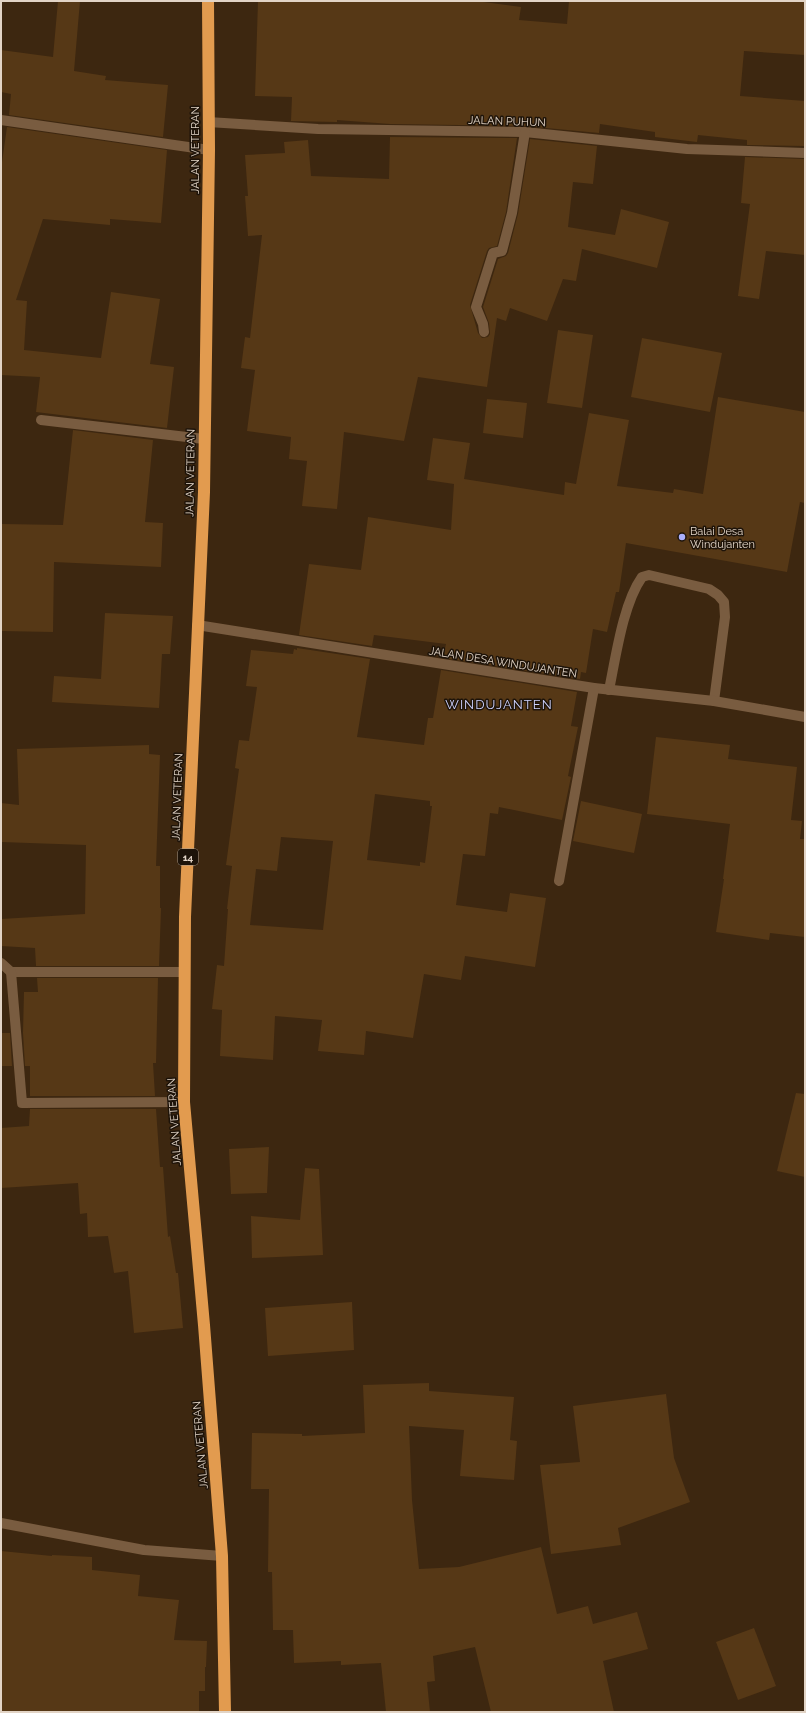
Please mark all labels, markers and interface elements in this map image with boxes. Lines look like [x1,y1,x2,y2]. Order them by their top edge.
street label: JALAN VETERAN [189,106,202,194]
street label: JALAN PUHUN [468,114,546,129]
street label: JALAN VETERAN [183,429,198,517]
place label: Balai Desa Windujanten [690,525,755,551]
marker: Balai Desa Windujanten [677,532,687,542]
street label: JALAN DESA WINDUJANTEN [428,644,578,681]
district label: WINDUJANTEN [445,697,553,712]
street label: JALAN VETERAN [169,753,186,841]
road number: 14 [178,849,198,865]
street label: JALAN VETERAN [165,1078,184,1166]
street label: JALAN VETERAN [190,1401,211,1489]

